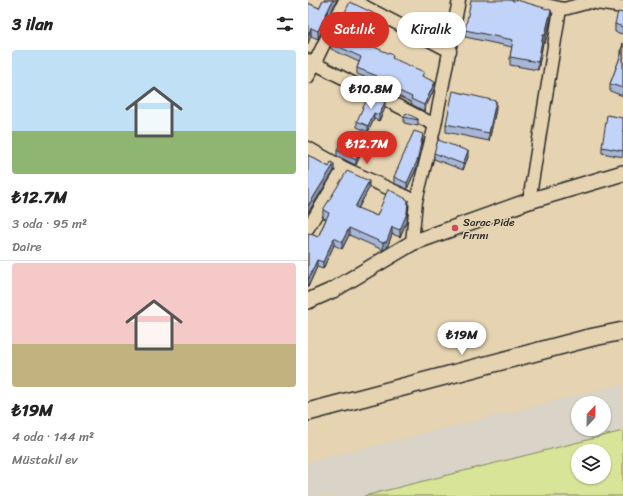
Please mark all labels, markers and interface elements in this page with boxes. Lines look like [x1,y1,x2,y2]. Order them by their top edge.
text: 3 ilan [12,9,53,39]
chip: Satılık [320,12,389,48]
chip: Kiralık [397,12,466,48]
icon: filters [274,13,296,35]
icon: home [118,76,190,148]
pin: ₺10.8M [338,76,404,110]
text: ₺10.8M [349,77,393,100]
pin: ₺12.7M [334,131,400,165]
text: ₺12.7M [346,132,388,155]
text: ₺12.7M [12,182,67,212]
text: 3 oda · 95 m² [12,212,87,235]
place label: Sarac Pide Fırını [463,213,515,245]
marker: Sarac Pide Fırını [450,223,460,233]
text: Daire [12,235,41,258]
icon: home [118,289,190,361]
pin: ₺19M [438,322,486,356]
text: ₺19M [446,323,478,346]
text: ₺19M [12,395,53,425]
north arrow [571,396,611,436]
map controls [571,396,611,484]
text: 4 oda · 144 m² [12,425,94,448]
button: layers [571,444,611,484]
text: Müstakil ev [12,448,78,471]

